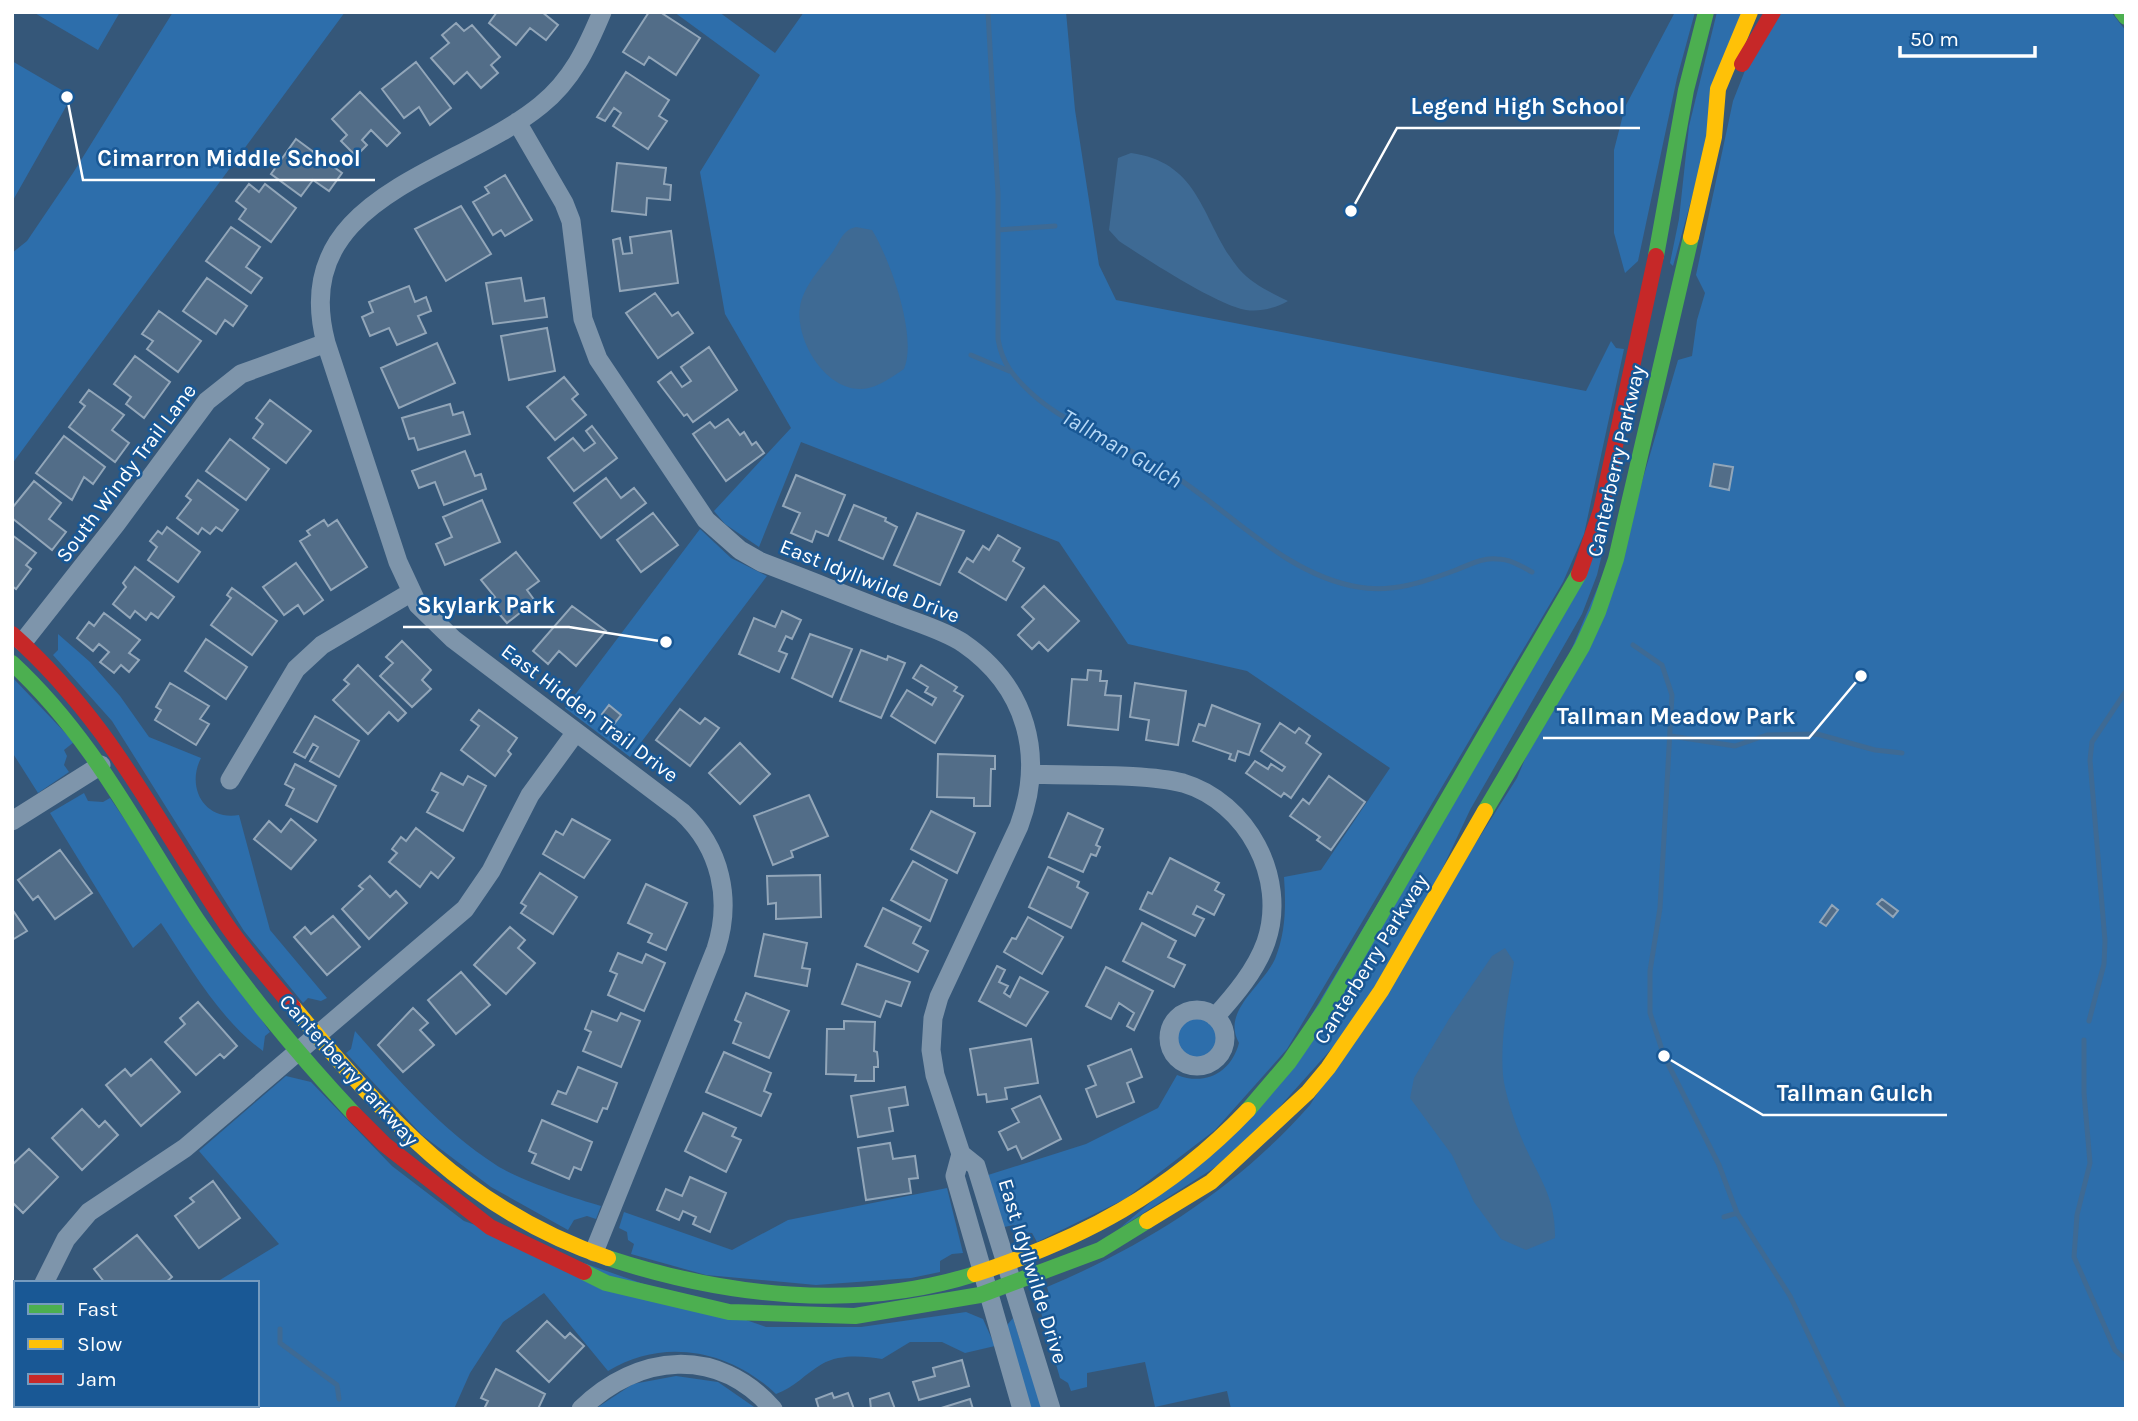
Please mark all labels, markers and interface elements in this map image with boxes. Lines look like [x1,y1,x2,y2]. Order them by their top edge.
scale bar [1900,14,2035,58]
text: 50 m [1910,27,1959,51]
callout: Legend High School [1397,84,1640,128]
text: Legend High School [1411,93,1625,120]
callout: Cimarron Middle School [83,136,375,180]
text: Cimarron Middle School [97,145,361,172]
street label: Canterberry Parkway [1582,363,1650,559]
street label: South Windy Trail Lane [51,379,201,567]
water label: Tallman Gulch [1057,403,1187,494]
street label: East Idyllwilde Drive [777,534,963,628]
callout: Skylark Park [403,583,569,627]
text: Skylark Park [417,592,555,619]
street label: East Hidden Trail Drive [497,639,683,787]
callout: Tallman Meadow Park [1543,694,1809,738]
text: Tallman Meadow Park [1557,703,1796,730]
street label: Canterberry Parkway [1309,869,1433,1048]
street label: Canterberry Parkway [275,989,424,1151]
callout: Tallman Gulch [1763,1071,1947,1115]
text: Tallman Gulch [1777,1080,1933,1107]
street label: East Idyllwilde Drive [993,1176,1073,1366]
legend [14,1281,259,1407]
text: Fast [77,1297,118,1321]
text: Slow [77,1332,122,1356]
text: Jam [77,1367,117,1391]

